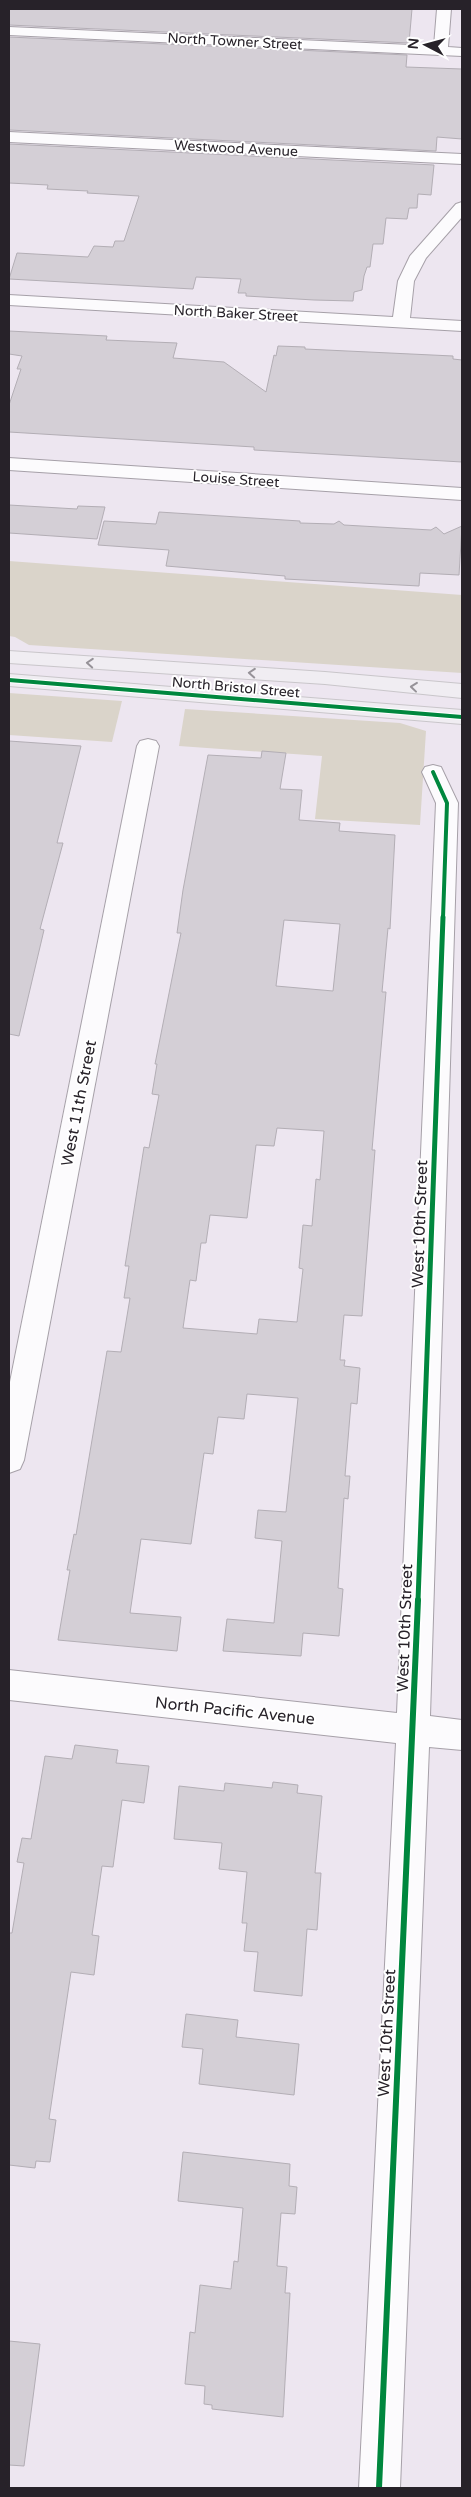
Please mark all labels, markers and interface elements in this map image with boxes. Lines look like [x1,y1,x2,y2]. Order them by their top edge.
north arrow [401,20,451,70]
street label: North Towner Street [167,29,303,54]
text: N [405,37,423,50]
street label: Westwood Avenue [174,137,298,160]
street label: North Baker Street [173,302,299,325]
street label: Louise Street [192,468,281,491]
one-way arrow [85,657,93,668]
one-way arrow [248,668,256,679]
street label: North Bristol Street [171,673,301,702]
one-way arrow [409,682,417,693]
street label: West 11th Street [57,1038,101,1168]
street label: West 10th Street [408,1160,432,1288]
street label: West 10th Street [393,1564,417,1692]
street label: North Pacific Avenue [154,1693,316,1729]
street label: West 10th Street [374,1968,400,2098]

